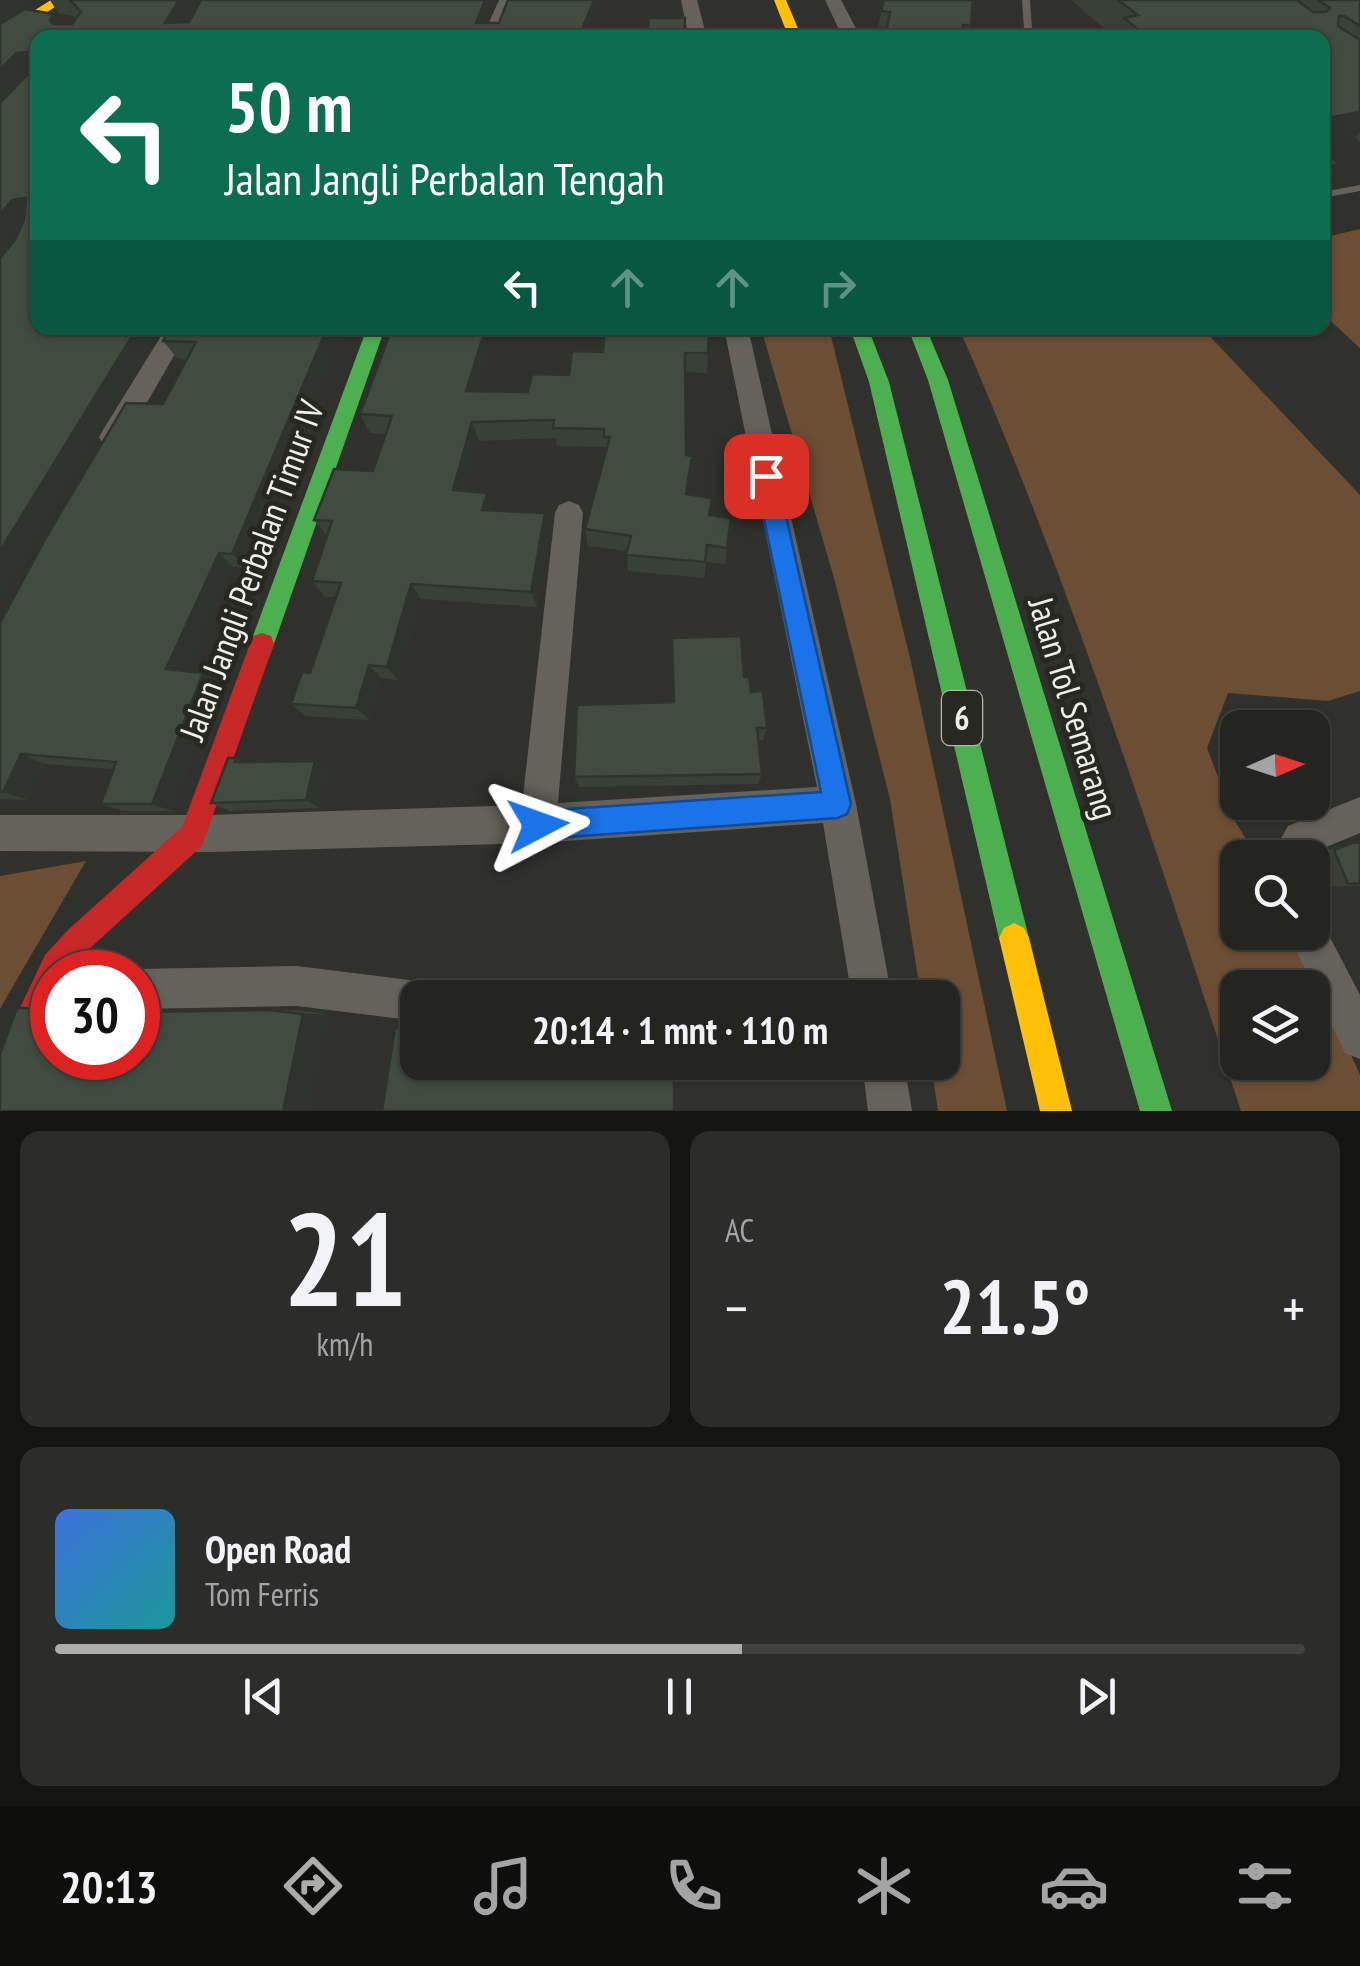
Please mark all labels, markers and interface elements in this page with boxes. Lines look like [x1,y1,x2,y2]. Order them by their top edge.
text: 50 m [225,61,353,151]
icon: left [60,70,190,200]
text: Jalan Jangli Perbalan Tengah [225,149,665,207]
icon: left [495,260,550,315]
icon: ahead [600,260,655,315]
icon: ahead [705,260,760,315]
icon: right [810,260,865,315]
street label: Jalan Jangli Perbalan Timur IV [168,393,334,747]
pin [724,434,809,519]
icon: arrive [739,449,794,504]
street label: Jalan Tol Semarang [1018,591,1130,824]
road number: 6 [942,691,982,745]
north arrow [1220,710,1330,820]
map controls [1220,710,1330,1080]
position arrow [486,773,590,877]
button: search [1220,840,1330,950]
speed limit sign: 30 [30,950,160,1080]
button: layers [1220,970,1330,1080]
text: 20:14 · 1 mnt · 110 m [532,1005,828,1054]
text: 21 [283,1174,407,1342]
text: AC [725,1209,754,1251]
text: 21.5° [940,1258,1090,1355]
text: − [725,1272,748,1343]
text: + [1282,1272,1305,1343]
text: km/h [317,1323,373,1365]
text: Open Road [205,1524,351,1573]
text: Tom Ferris [205,1573,319,1615]
icon: previous [236,1669,291,1724]
icon: pause [652,1669,707,1724]
icon: next [1069,1669,1124,1724]
icon: directions [278,1851,348,1921]
icon: music [468,1851,538,1921]
icon: phone [659,1851,729,1921]
icon: climate [849,1851,919,1921]
icon: car [1039,1851,1109,1921]
icon: filters [1230,1851,1300,1921]
text: 20:13 [60,1857,158,1915]

